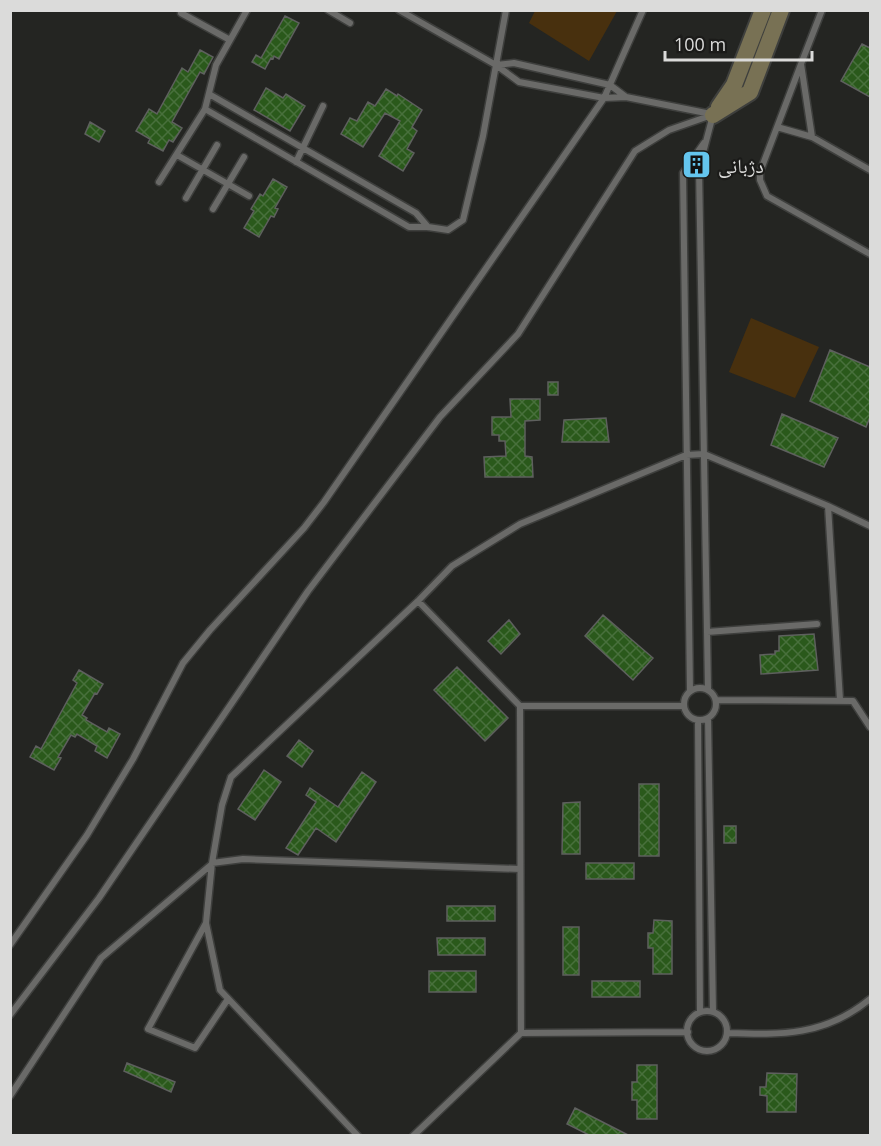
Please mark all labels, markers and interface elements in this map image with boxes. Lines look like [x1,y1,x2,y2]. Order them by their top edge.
scale bar [665,24,812,62]
text: 100 m [674,32,726,56]
building icon: دژبانی [681,149,713,181]
place label: دژبانی [718,152,764,179]

